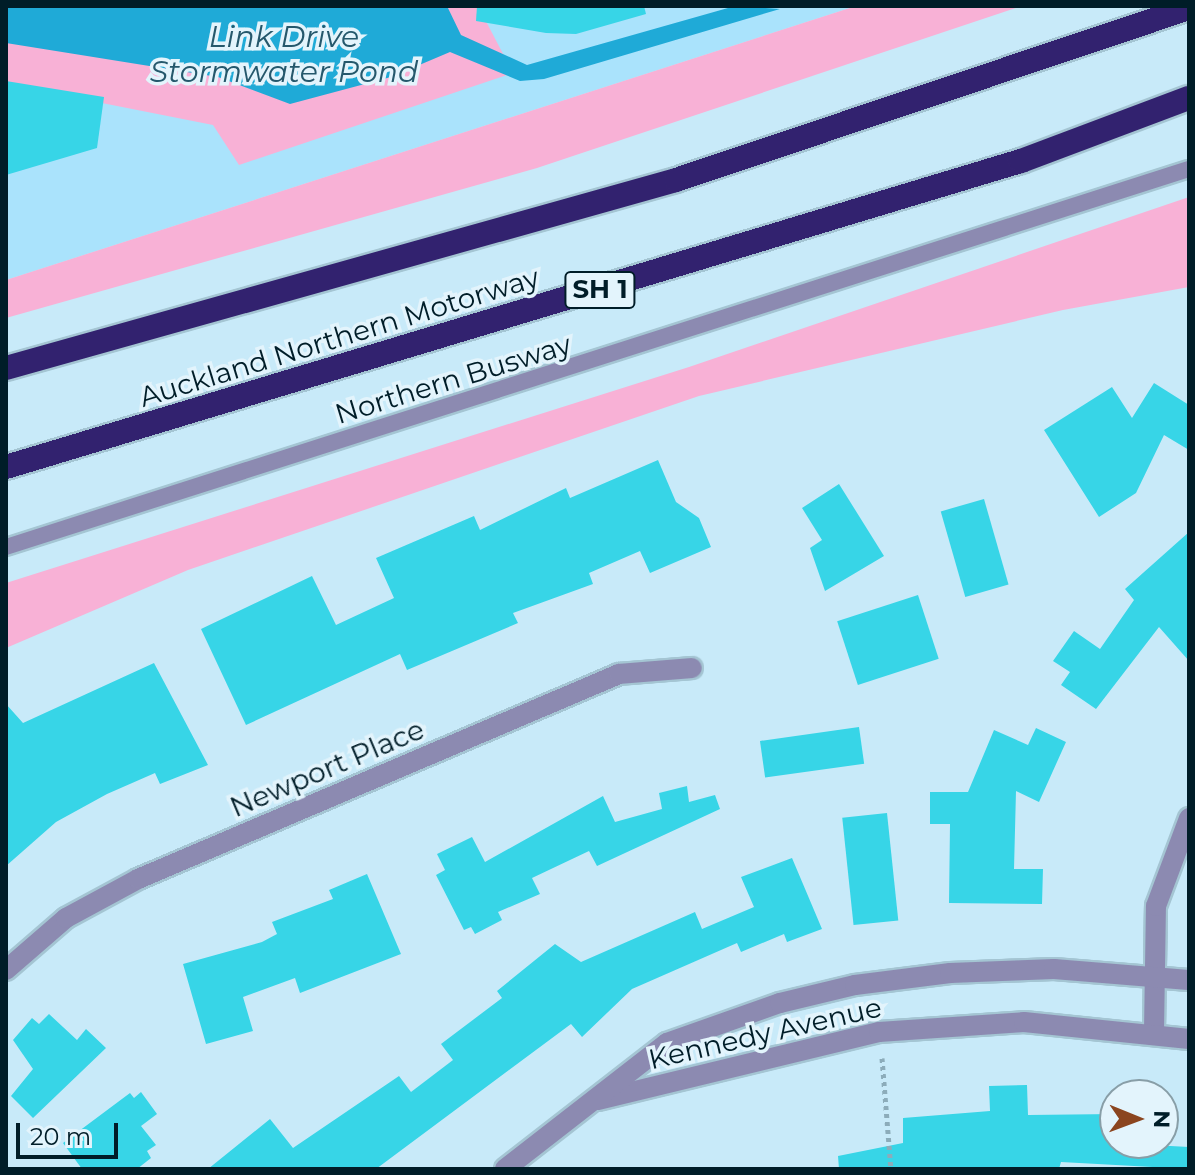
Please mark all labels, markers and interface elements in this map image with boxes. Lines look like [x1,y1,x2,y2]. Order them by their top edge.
water label: Link Drive Stormwater Pond [150,19,418,90]
street label: Auckland Northern Motorway [135,260,543,414]
road number: SH 1 [564,268,636,312]
street label: Northern Busway [331,327,575,431]
street label: Newport Place [225,712,429,824]
street label: Kennedy Avenue [645,990,885,1076]
north arrow [1099,1079,1179,1159]
scale bar [20,1107,122,1157]
text: N [1148,1110,1175,1129]
text: 20 m [30,1122,91,1151]

